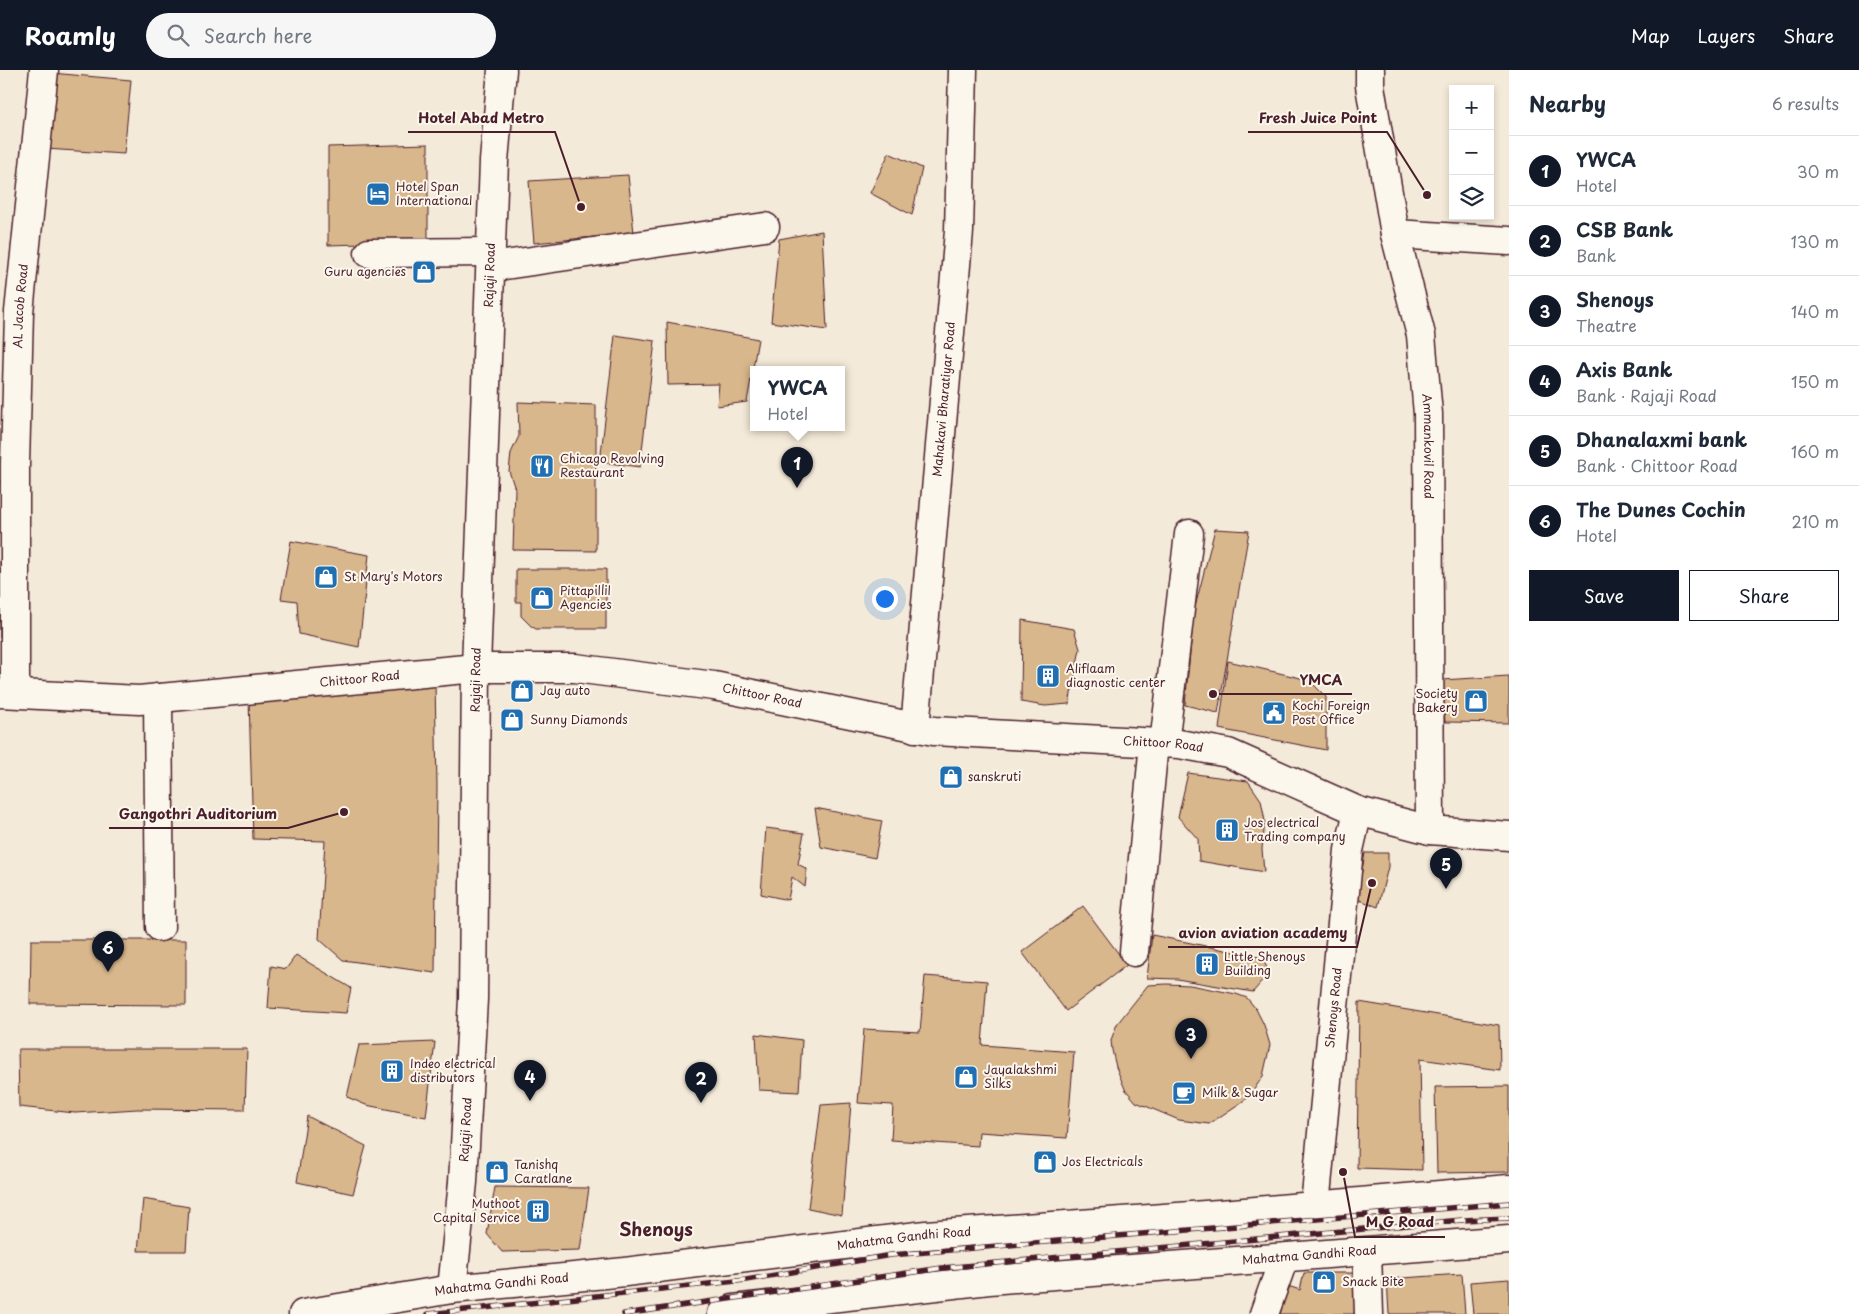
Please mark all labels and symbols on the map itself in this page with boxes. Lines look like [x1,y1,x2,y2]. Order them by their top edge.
callout: Hotel Abad Metro [408,103,555,132]
callout: Fresh Juice Point [1248,103,1387,132]
text: Hotel Abad Metro [418,107,544,128]
text: Fresh Juice Point [1259,107,1378,128]
place label: Hotel Span International [396,177,472,209]
hotel icon: Hotel Span International [365,181,391,207]
street label: Rajaji Road [479,242,499,308]
shop icon: Guru agencies [411,259,437,285]
place label: Guru agencies [324,262,407,280]
street label: AL Jacob Road [8,263,32,349]
street label: Mahakavi Bharatiyar Road [927,321,959,477]
street label: Ammankovil Road [1418,393,1438,499]
pin: 1 [781,447,813,488]
place label: Chicago Revolving Restaurant [560,449,664,481]
restaurant icon: Chicago Revolving Restaurant [529,453,555,479]
shop icon: St Mary's Motors [313,564,339,590]
place label: St Mary's Motors [344,567,443,585]
place label: Pittapillil Agencies [560,581,612,613]
shop icon: Pittapillil Agencies [529,585,555,611]
your location [872,586,898,612]
street label: Rajaji Road [466,647,485,712]
place label: Aliflaam diagnostic center [1066,659,1166,691]
building icon: Aliflaam diagnostic center [1035,663,1061,689]
street label: Chittoor Road [319,665,401,691]
callout: YMCA [1289,665,1352,694]
text: YMCA [1300,669,1343,690]
shop icon: Jay auto [509,678,535,704]
street label: Chittoor Road [721,678,804,712]
place label: Jay auto [540,681,590,699]
place label: Society Bakery [1416,684,1458,716]
shop icon: Society Bakery [1463,688,1489,714]
place label: Kochi Foreign Post Office [1292,696,1370,728]
public building icon: Kochi Foreign Post Office [1261,700,1287,726]
shop icon: Sunny Diamonds [499,707,525,733]
place label: Sunny Diamonds [530,710,628,728]
street label: Chittoor Road [1123,731,1205,756]
shop icon: sanskruti [938,764,964,790]
place label: sanskruti [968,767,1021,785]
callout: Gangothri Auditorium [109,799,288,828]
text: Gangothri Auditorium [119,803,277,824]
place label: Jos electrical Trading company [1244,813,1346,845]
building icon: Jos electrical Trading company [1214,817,1240,843]
pin: 5 [1430,848,1462,889]
callout: avion aviation academy [1168,918,1357,947]
text: avion aviation academy [1178,922,1348,943]
pin: 6 [92,931,124,972]
place label: Little Shenoys Building [1224,947,1306,979]
building icon: Little Shenoys Building [1194,951,1220,977]
street label: Shenoys Road [1320,967,1346,1049]
pin: 3 [1175,1018,1207,1059]
place label: Indeo electrical distributors [410,1054,496,1086]
building icon: Indeo electrical distributors [379,1058,405,1084]
pin: 4 [514,1060,546,1101]
place label: Jayalakshmi Silks [984,1060,1057,1092]
pin: 2 [685,1062,717,1103]
shop icon: Jayalakshmi Silks [953,1064,979,1090]
cafe icon: Milk & Sugar [1171,1080,1197,1106]
place label: Milk & Sugar [1202,1083,1279,1101]
street label: Rajaji Road [454,1097,476,1163]
shop icon: Jos Electricals [1032,1149,1058,1175]
place label: Jos Electricals [1062,1152,1143,1170]
place label: Tanishq Caratlane [514,1155,573,1187]
shop icon: Tanishq Caratlane [484,1159,510,1185]
place label: Muthoot Capital Service [433,1194,520,1226]
building icon: Muthoot Capital Service [525,1198,551,1224]
callout: M G Road [1355,1208,1445,1237]
text: M G Road [1366,1211,1435,1232]
district label: Shenoys [619,1215,693,1242]
street label: Mahatma Gandhi Road [836,1222,972,1254]
street label: Mahatma Gandhi Road [1241,1240,1377,1269]
street label: Mahatma Gandhi Road [433,1268,570,1300]
shop icon: Snack Bite [1311,1269,1337,1295]
place label: Snack Bite [1342,1272,1404,1290]

